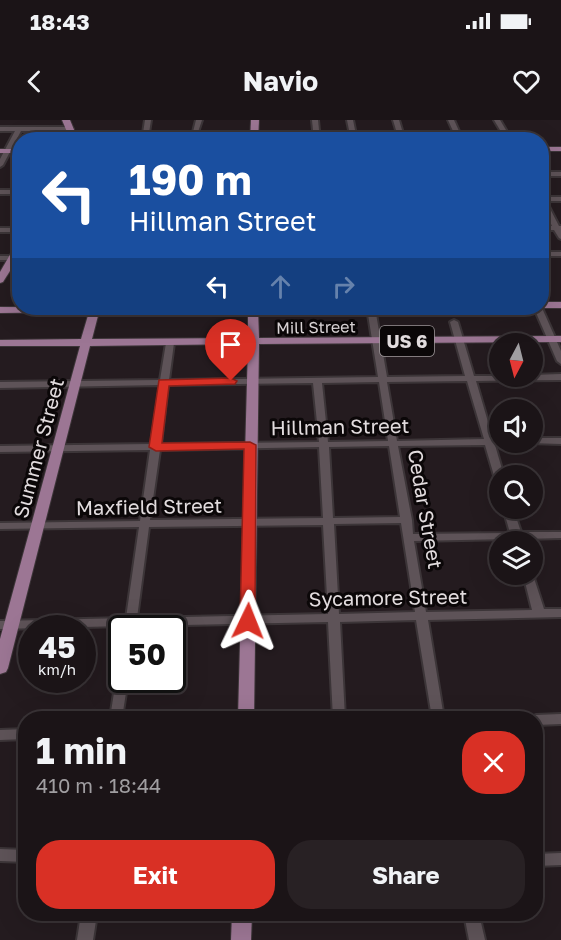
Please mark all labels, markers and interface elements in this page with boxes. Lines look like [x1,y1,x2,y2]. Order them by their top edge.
text: 18:43 [30,8,90,35]
icon: back [18,65,51,98]
text: Navio [243,65,318,97]
icon: heart [510,65,543,98]
text: 190 m [129,154,252,204]
icon: left [30,156,108,234]
text: Hillman Street [129,205,316,237]
icon: left [201,270,234,303]
icon: ahead [264,270,297,303]
icon: right [327,270,360,303]
street label: Mill Street [276,316,356,338]
pin [205,319,256,381]
road number: US 6 [380,326,434,356]
icon: arrive [214,328,247,361]
north arrow [489,333,543,387]
map controls [489,333,543,585]
street label: Summer Street [8,375,68,521]
button: sound [489,399,543,453]
street label: Hillman Street [270,413,410,439]
street label: Cedar Street [404,447,448,571]
button: search [489,465,543,519]
street label: Maxfield Street [76,493,222,519]
button: layers [489,531,543,585]
street label: Sycamore Street [308,584,468,610]
position arrow [216,589,280,653]
speed limit sign: 50 [108,615,186,693]
text: 45 [38,629,76,665]
text: km/h [38,660,76,678]
text: 1 min [36,729,127,772]
button: close [462,731,525,794]
text: 410 m · 18:44 [36,773,161,797]
button: Exit [36,840,275,909]
button: Share [287,840,525,909]

